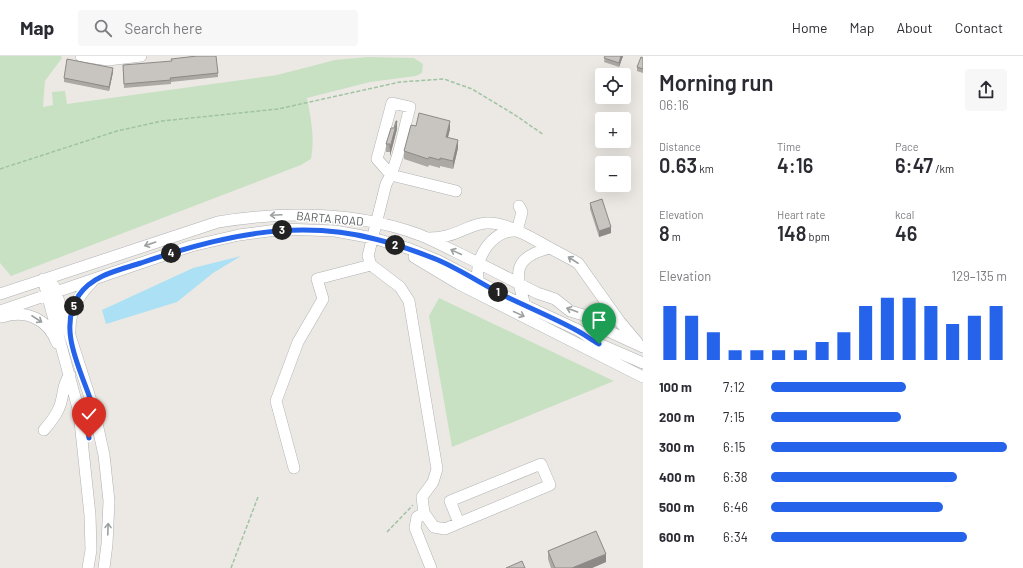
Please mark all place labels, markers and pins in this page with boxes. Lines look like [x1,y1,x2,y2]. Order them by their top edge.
pin: 3 [272,220,292,240]
pin: 2 [385,235,405,255]
pin: 4 [161,243,181,263]
pin: 1 [488,282,508,302]
pin: 5 [64,296,84,316]
pin [582,303,616,344]
pin [72,397,106,438]

